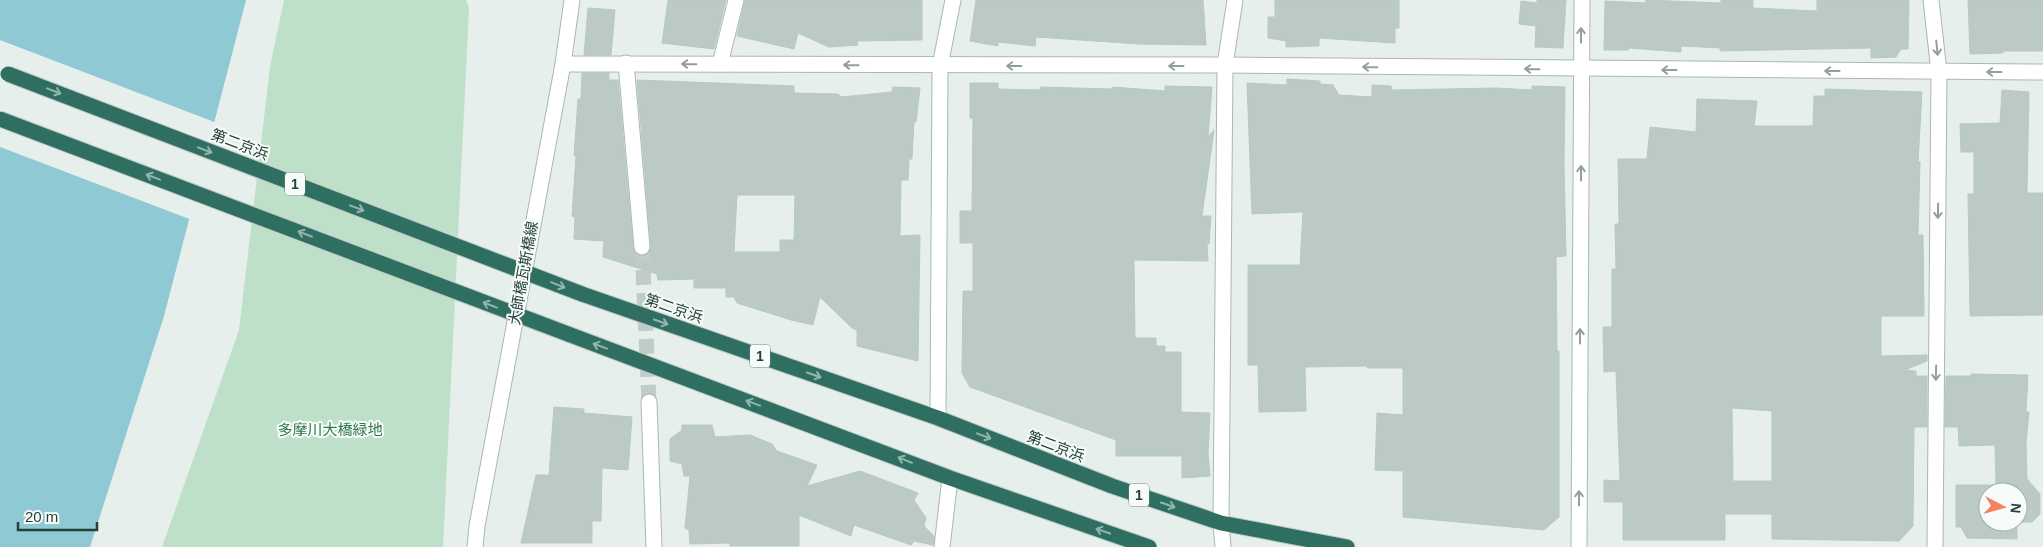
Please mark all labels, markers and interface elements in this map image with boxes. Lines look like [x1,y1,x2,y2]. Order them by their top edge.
one-way arrow [1576,27,1586,44]
one-way arrow [1932,40,1942,56]
one-way arrow [681,59,697,68]
one-way arrow [843,60,860,70]
one-way arrow [1006,61,1022,71]
one-way arrow [1168,61,1184,71]
one-way arrow [1362,62,1378,72]
one-way arrow [1524,64,1540,74]
one-way arrow [1662,65,1678,75]
one-way arrow [1824,66,1840,76]
one-way arrow [1987,67,2003,77]
one-way arrow [46,88,61,97]
street label: 第二京浜 [209,125,271,163]
one-way arrow [197,145,212,155]
one-way arrow [1576,166,1586,182]
one-way arrow [146,172,161,181]
road number: 1 [285,172,305,195]
one-way arrow [1933,202,1943,219]
one-way arrow [349,203,364,213]
street label: 大師橋瓦斯橋線 [506,220,540,326]
one-way arrow [298,229,313,239]
one-way arrow [550,280,565,290]
street label: 第二京浜 [643,290,705,326]
one-way arrow [482,300,498,309]
one-way arrow [653,317,669,327]
one-way arrow [1575,328,1585,344]
one-way arrow [593,341,609,350]
road number: 1 [750,344,770,368]
one-way arrow [1932,365,1941,381]
one-way arrow [806,371,822,380]
one-way arrow [746,398,761,407]
park label: 多摩川大橋緑地 [277,421,383,438]
street label: 第二京浜 [1025,427,1087,465]
one-way arrow [975,432,991,441]
one-way arrow [898,454,913,464]
north arrow [1978,482,2028,532]
road number: 1 [1129,484,1149,506]
one-way arrow [1574,491,1584,507]
scale bar [18,500,96,532]
one-way arrow [1160,501,1176,511]
text: N [2007,502,2024,514]
text: 20 m [25,508,58,525]
one-way arrow [1096,526,1111,535]

